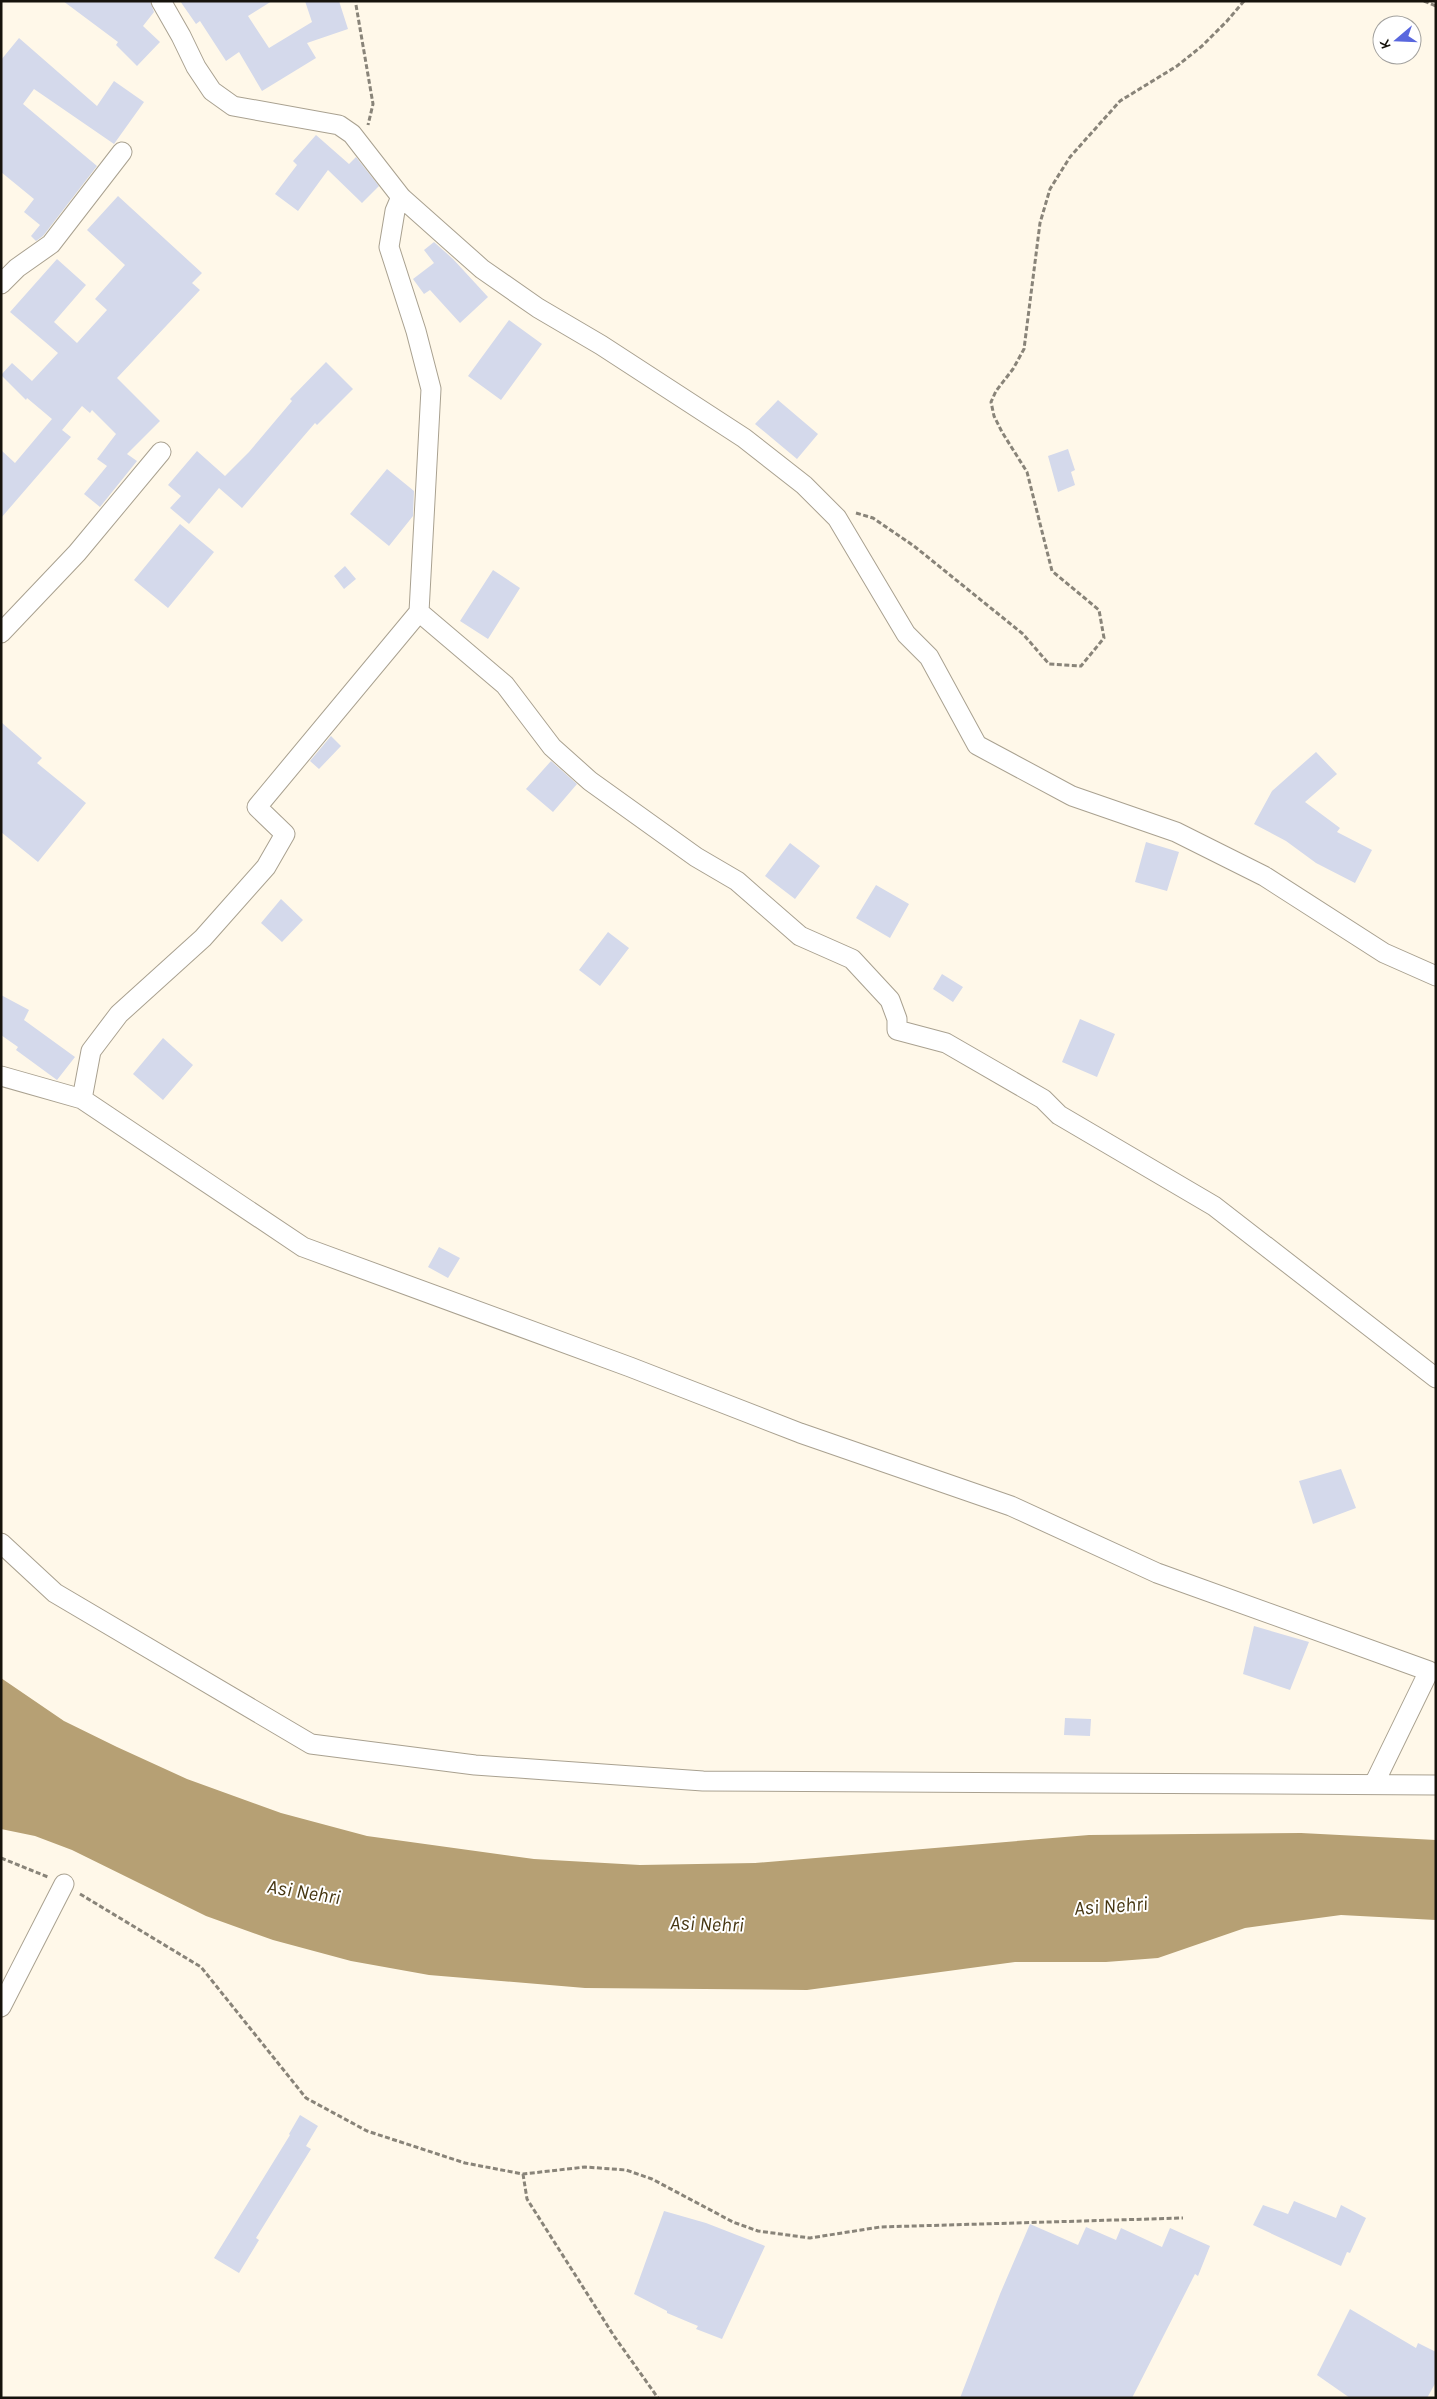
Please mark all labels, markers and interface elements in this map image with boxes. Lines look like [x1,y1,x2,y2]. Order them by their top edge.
north arrow [1372,15,1422,65]
text: K [1375,36,1395,51]
water label: Asi Nehri [266,1875,342,1909]
water label: Asi Nehri [1073,1892,1149,1920]
water label: Asi Nehri [670,1911,744,1937]

